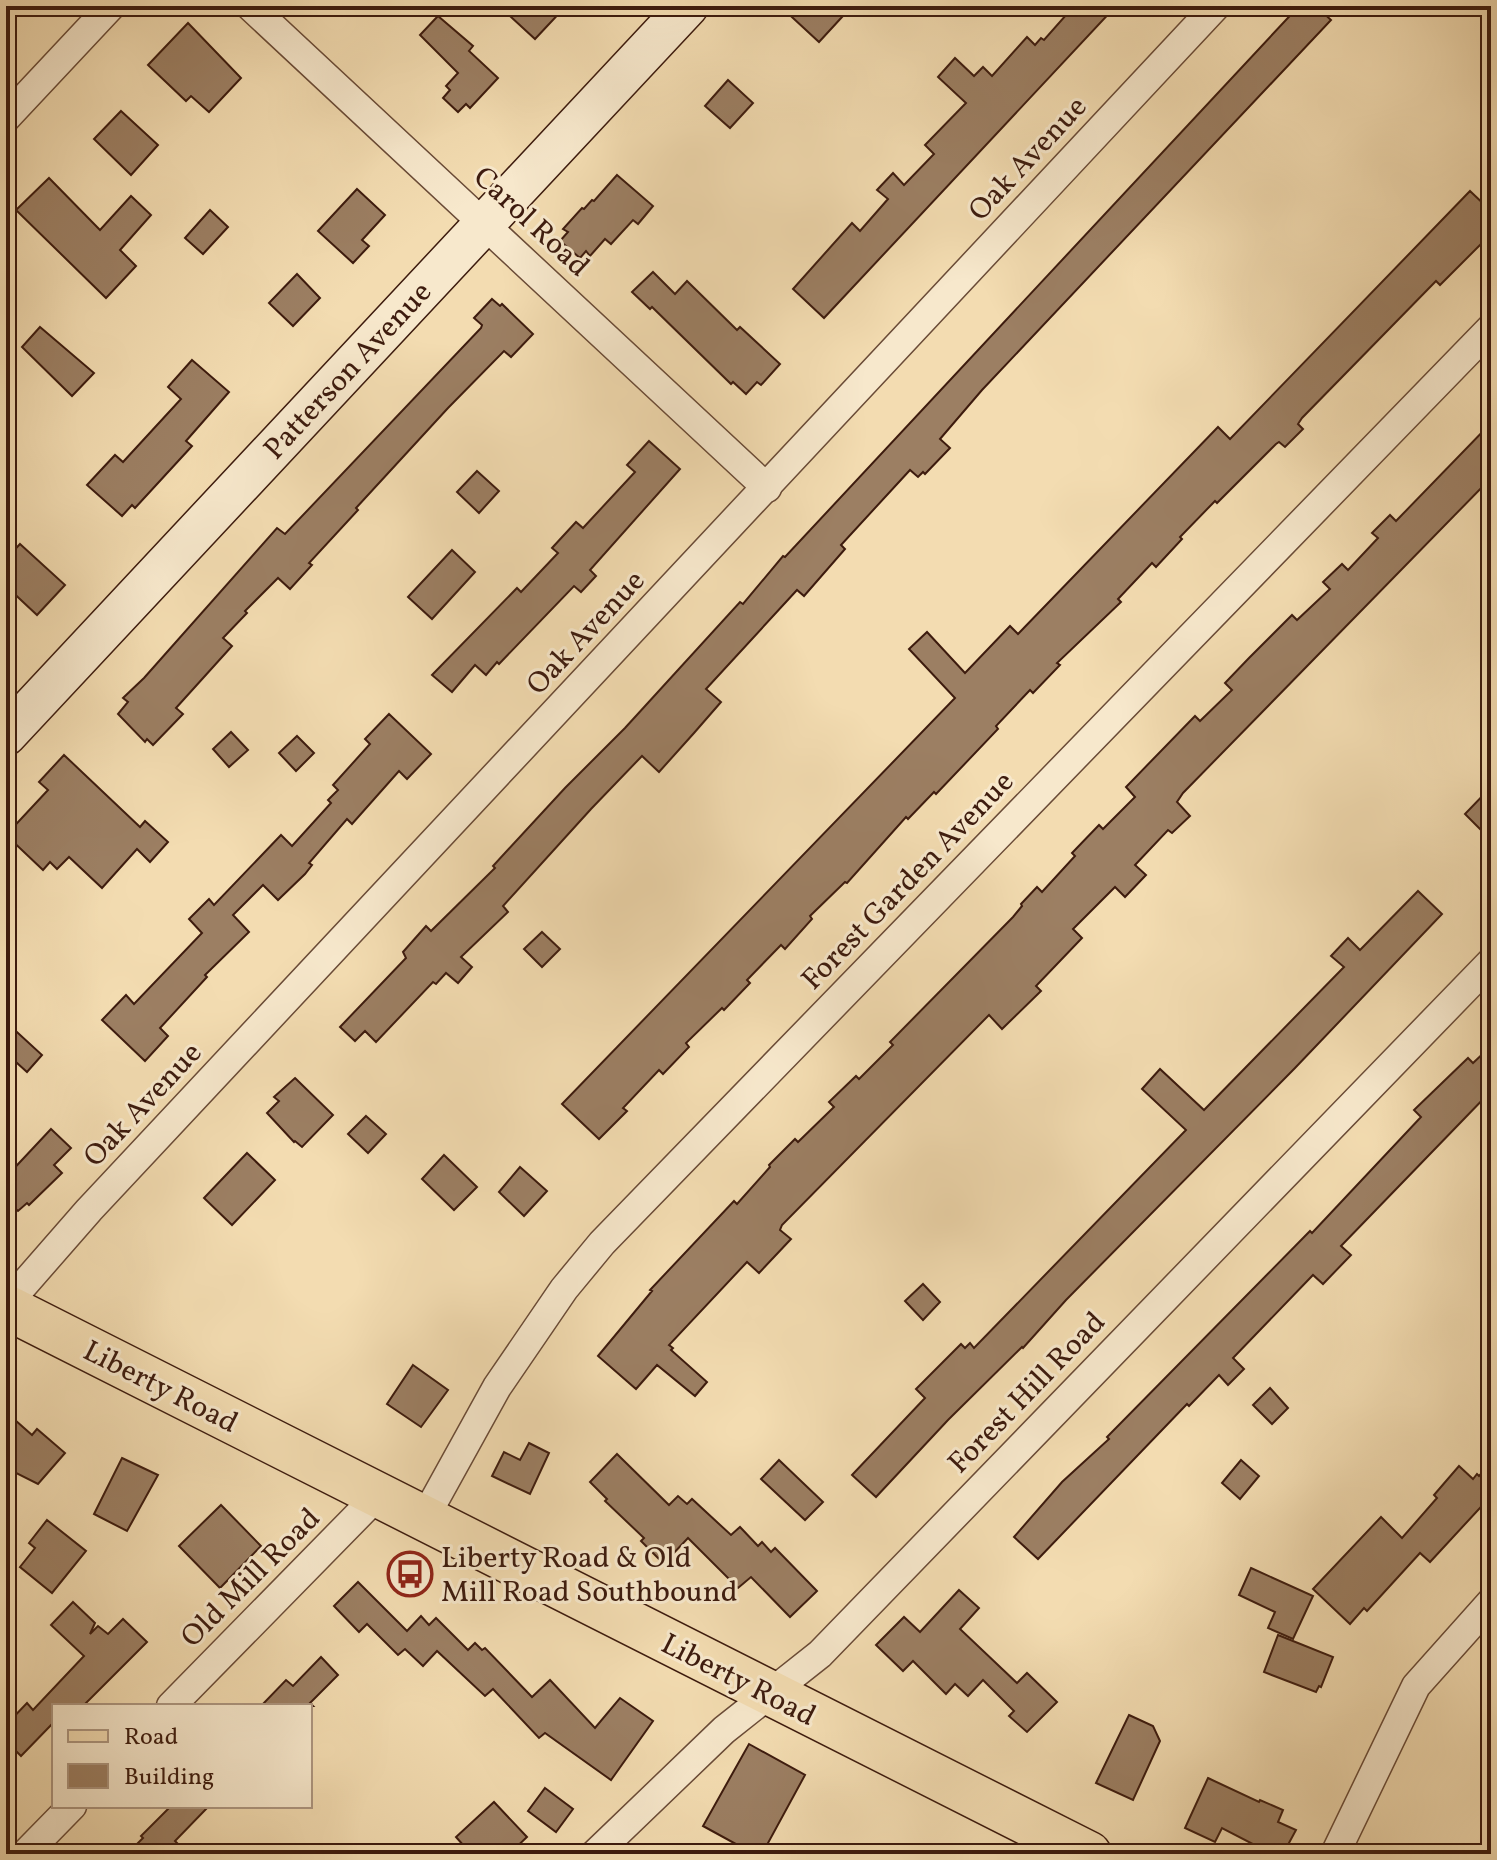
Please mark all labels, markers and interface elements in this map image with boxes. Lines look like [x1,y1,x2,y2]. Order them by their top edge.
street label: Oak Avenue [959,87,1097,231]
street label: Carol Road [463,157,598,287]
street label: Patterson Avenue [255,273,442,470]
street label: Oak Avenue [517,561,655,705]
street label: Forest Garden Avenue [793,762,1024,1000]
street label: Oak Avenue [74,1033,212,1177]
street label: Forest Hill Road [939,1303,1116,1484]
street label: Liberty Road [75,1331,245,1445]
street label: Old Mill Road [172,1499,331,1658]
place label: Liberty Road & Old Mill Road Southbound [441,1538,738,1614]
bus stop icon: Liberty Road & Old Mill Road Southbound [386,1550,434,1598]
street label: Liberty Road [653,1624,823,1738]
legend [52,1704,312,1808]
text: Road [124,1721,178,1755]
text: Building [124,1761,214,1795]

